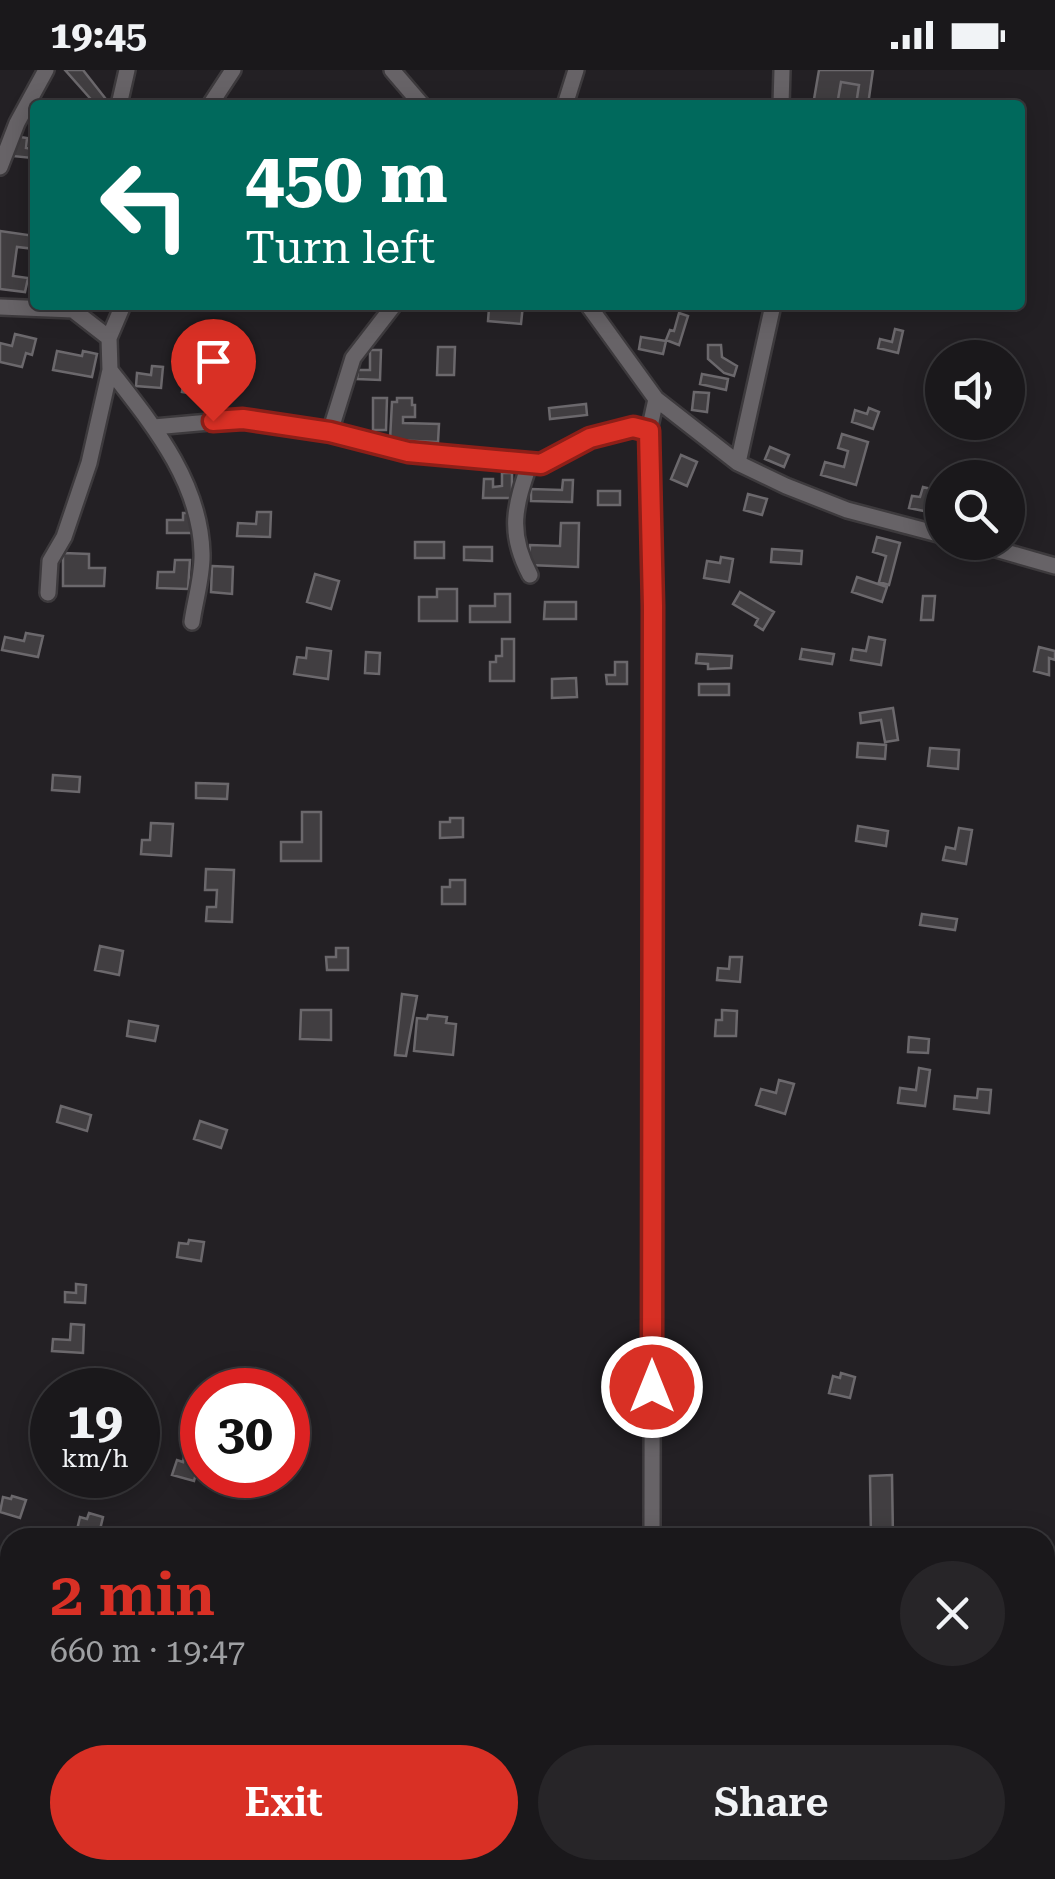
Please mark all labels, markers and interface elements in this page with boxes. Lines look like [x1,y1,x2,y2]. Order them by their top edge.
text: 19:45 [50,13,147,57]
text: 450 m [245,137,448,219]
icon: left [80,140,210,270]
text: Turn left [245,221,435,274]
pin [171,319,256,422]
icon: arrive [186,334,241,389]
map controls [925,340,1025,560]
button: sound [925,340,1025,440]
button: search [925,460,1025,560]
position arrow [600,1335,704,1439]
speed limit sign: 30 [180,1368,310,1498]
text: 19 [67,1392,123,1450]
text: km/h [62,1444,128,1473]
text: 2 min [50,1559,215,1630]
button: close [900,1561,1005,1666]
text: 660 m · 19:47 [50,1632,245,1670]
button: Exit [50,1745,518,1860]
button: Share [538,1745,1005,1860]

